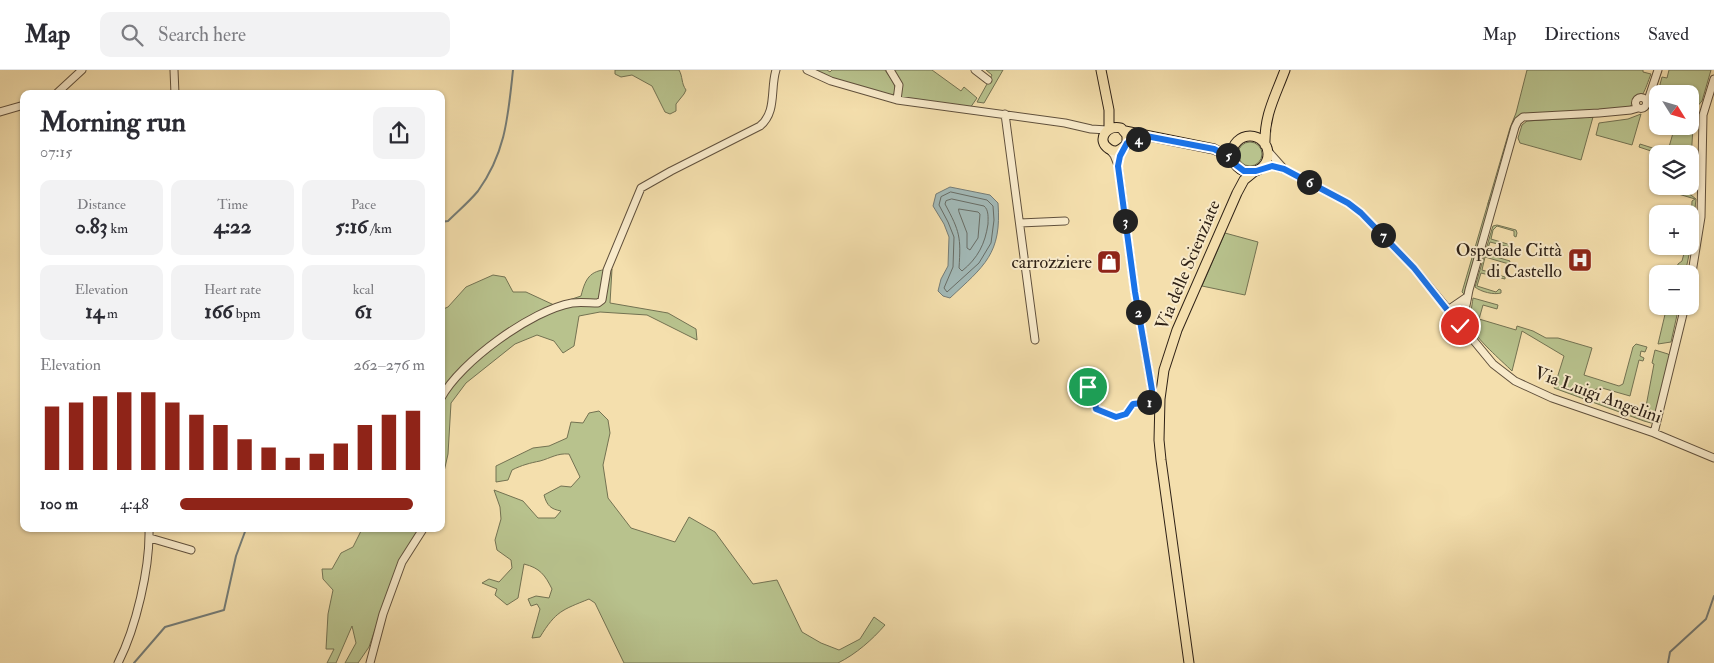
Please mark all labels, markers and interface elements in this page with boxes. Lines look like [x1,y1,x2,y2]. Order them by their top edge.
search box [100,12,450,57]
text: Map [25,19,70,50]
icon: search [118,21,146,49]
text: Search here [158,23,246,47]
text: Map [1483,23,1516,46]
text: Directions [1544,23,1620,46]
text: Saved [1648,23,1689,46]
north arrow [1649,85,1699,135]
map controls [1649,85,1699,315]
text: Morning run [40,105,186,140]
button: share [373,107,425,159]
pin: 4 [1126,126,1150,152]
text: 4 [1135,131,1142,148]
text: 07:15 [40,142,72,162]
pin: 5 [1216,142,1240,168]
button: layers [1649,145,1699,195]
text: 5 [1225,147,1232,164]
pin: 6 [1296,170,1322,194]
text: 6 [1306,174,1313,191]
text: Distance [77,196,126,213]
text: Time [217,196,248,213]
text: Pace [351,196,376,213]
street label: Via delle Scienziate [1150,196,1226,333]
button: + [1649,205,1699,255]
pin: 3 [1112,208,1138,234]
text: 0.83 [75,213,108,240]
text: 4:22 [214,213,251,240]
text: 5:16 [335,213,368,240]
text: 3 [1123,213,1128,230]
text: km [108,220,128,237]
text: /km [368,220,392,237]
pin: 7 [1370,222,1396,248]
text: 7 [1380,227,1387,244]
place label: Ospedale Città di Castello [1456,239,1563,283]
hospital icon: Ospedale Città di Castello [1567,247,1593,273]
shop icon: carrozziere [1096,249,1122,275]
place label: carrozziere [1011,251,1092,274]
button: − [1649,265,1699,315]
text: Elevation [75,281,128,298]
text: Heart rate [204,281,261,298]
text: kcal [353,281,374,298]
text: 14 [85,298,104,325]
text: 166 [204,298,233,325]
text: 61 [355,298,373,325]
pin: 2 [1126,300,1150,324]
text: 2 [1135,304,1142,321]
text: m [104,305,118,322]
text: bpm [233,305,261,322]
pin [1439,305,1481,347]
icon: check [1446,312,1474,340]
text: Elevation [40,355,101,375]
text: 262–276 m [353,355,425,375]
street label: Via Luigi Angelini [1531,361,1665,429]
pin [1067,366,1109,408]
icon: arrive [1074,373,1102,401]
pin: 1 [1136,390,1162,414]
text: 1 [1147,394,1152,411]
text: 100 m [40,494,78,514]
text: 4:48 [120,494,149,514]

